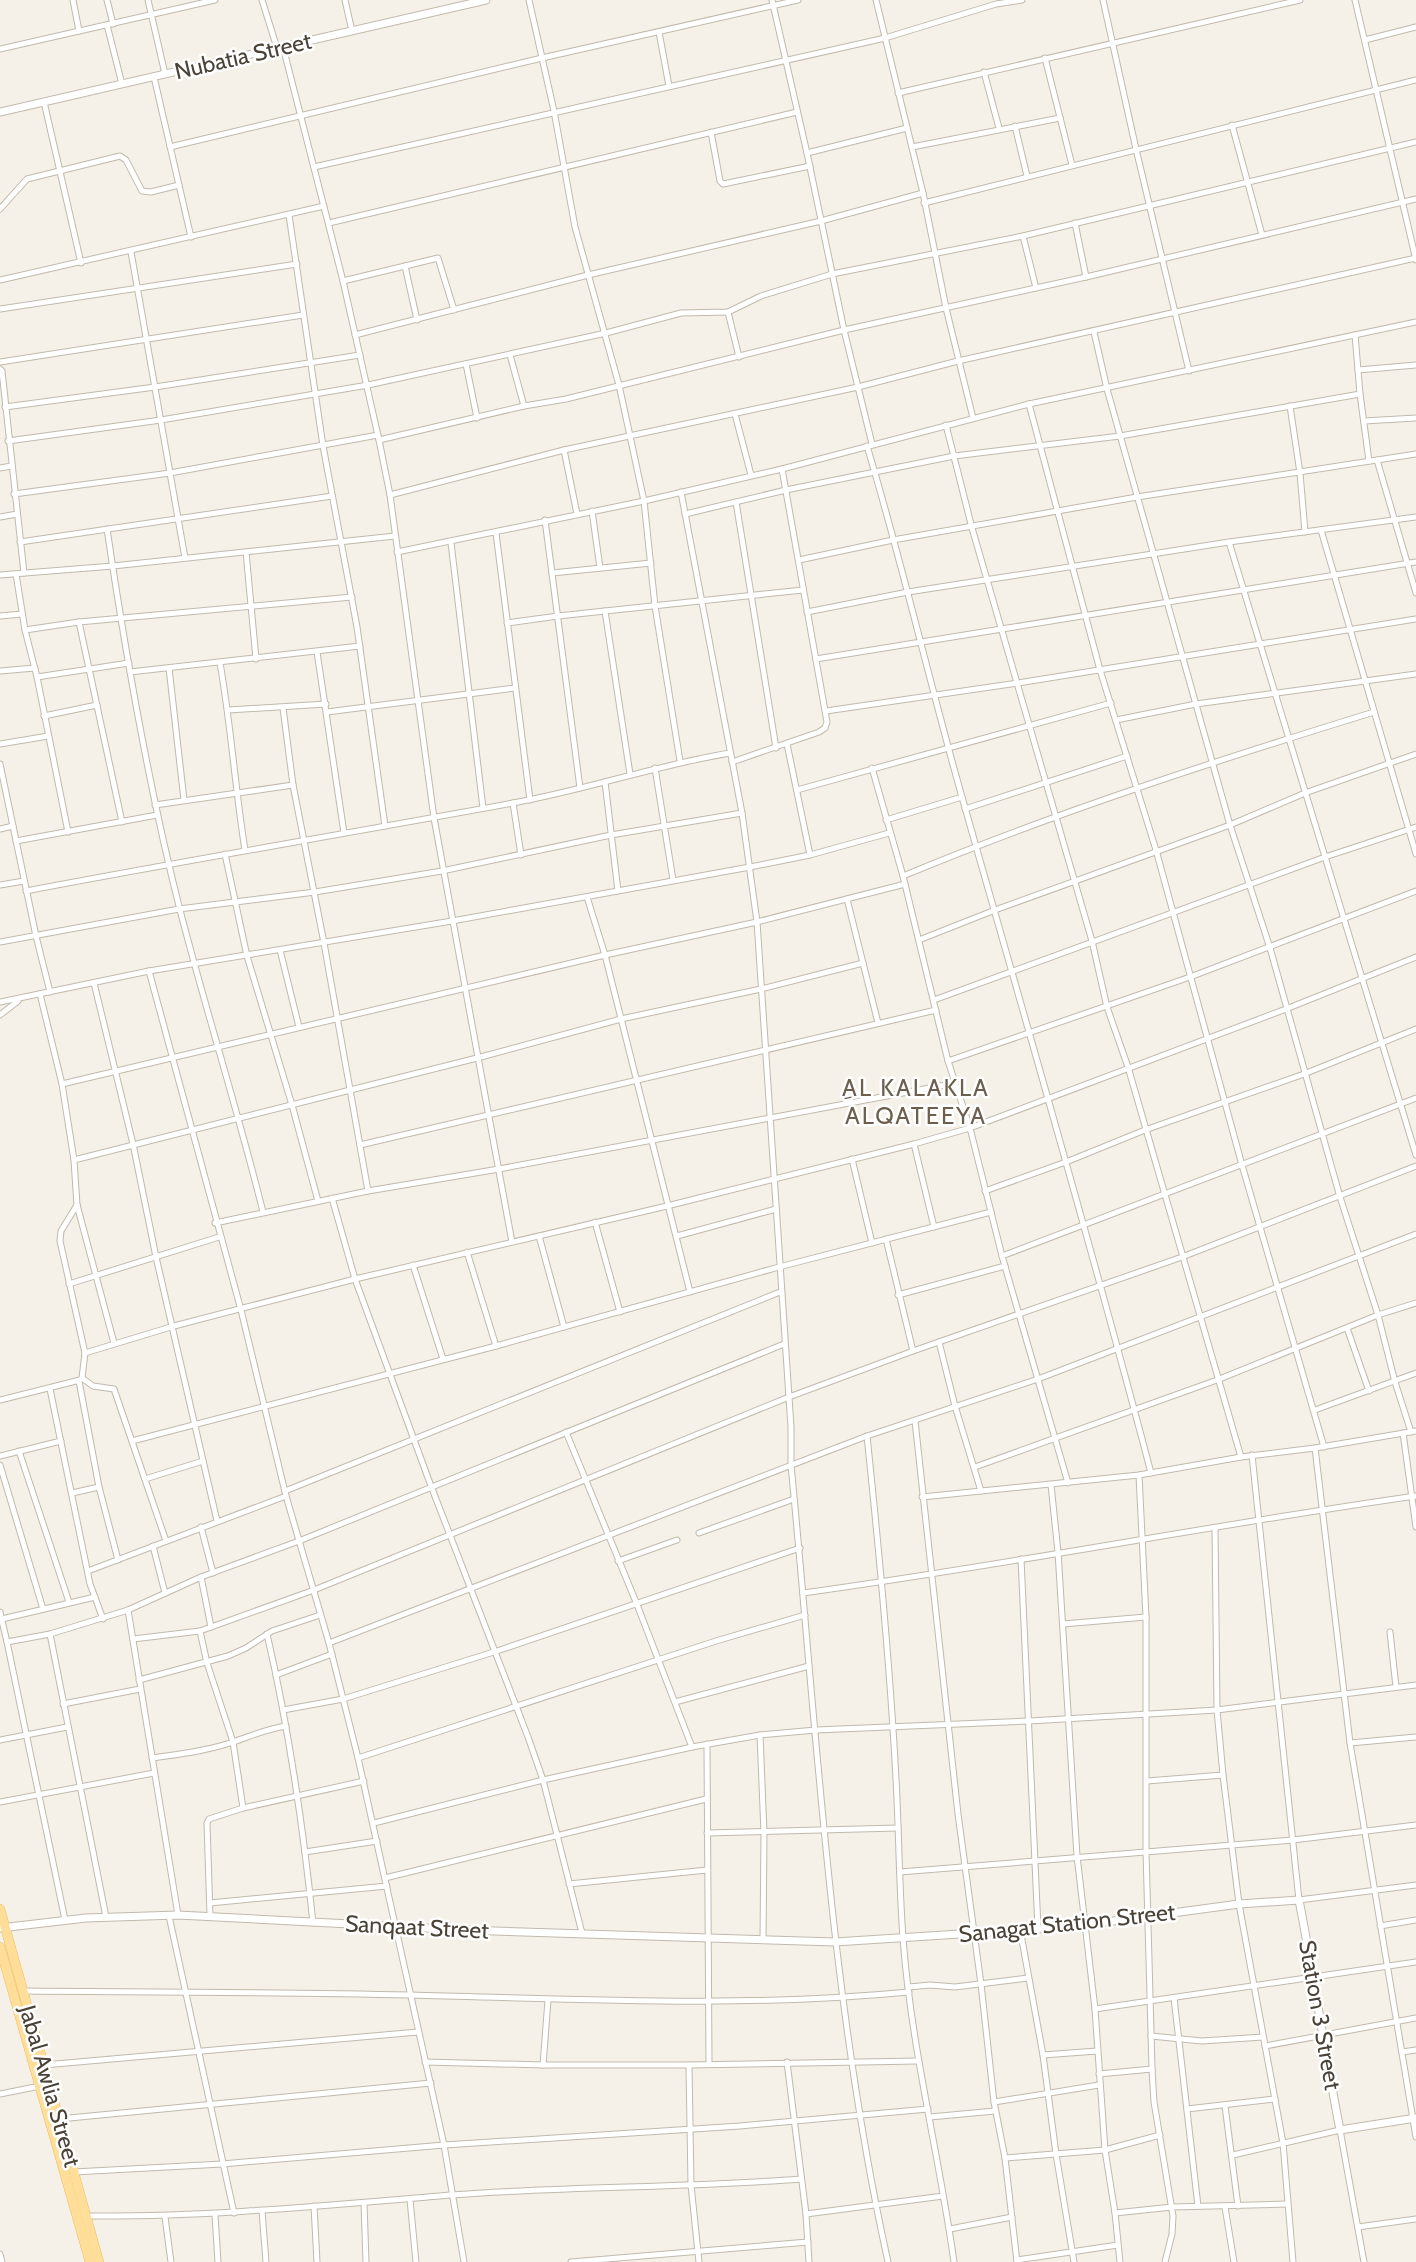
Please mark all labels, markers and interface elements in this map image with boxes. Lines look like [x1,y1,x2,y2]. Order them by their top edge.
street label: Nubatia Street [172,27,314,85]
district label: ِAL KALAKLA ALQATEEYA [842,1073,990,1130]
street label: Sanagat Station Street [957,1898,1177,1948]
street label: Sanqaat Street [344,1909,490,1945]
street label: Station 3 Street [1293,1938,1347,2092]
street label: Jabal Awlia Street [13,2001,87,2170]

